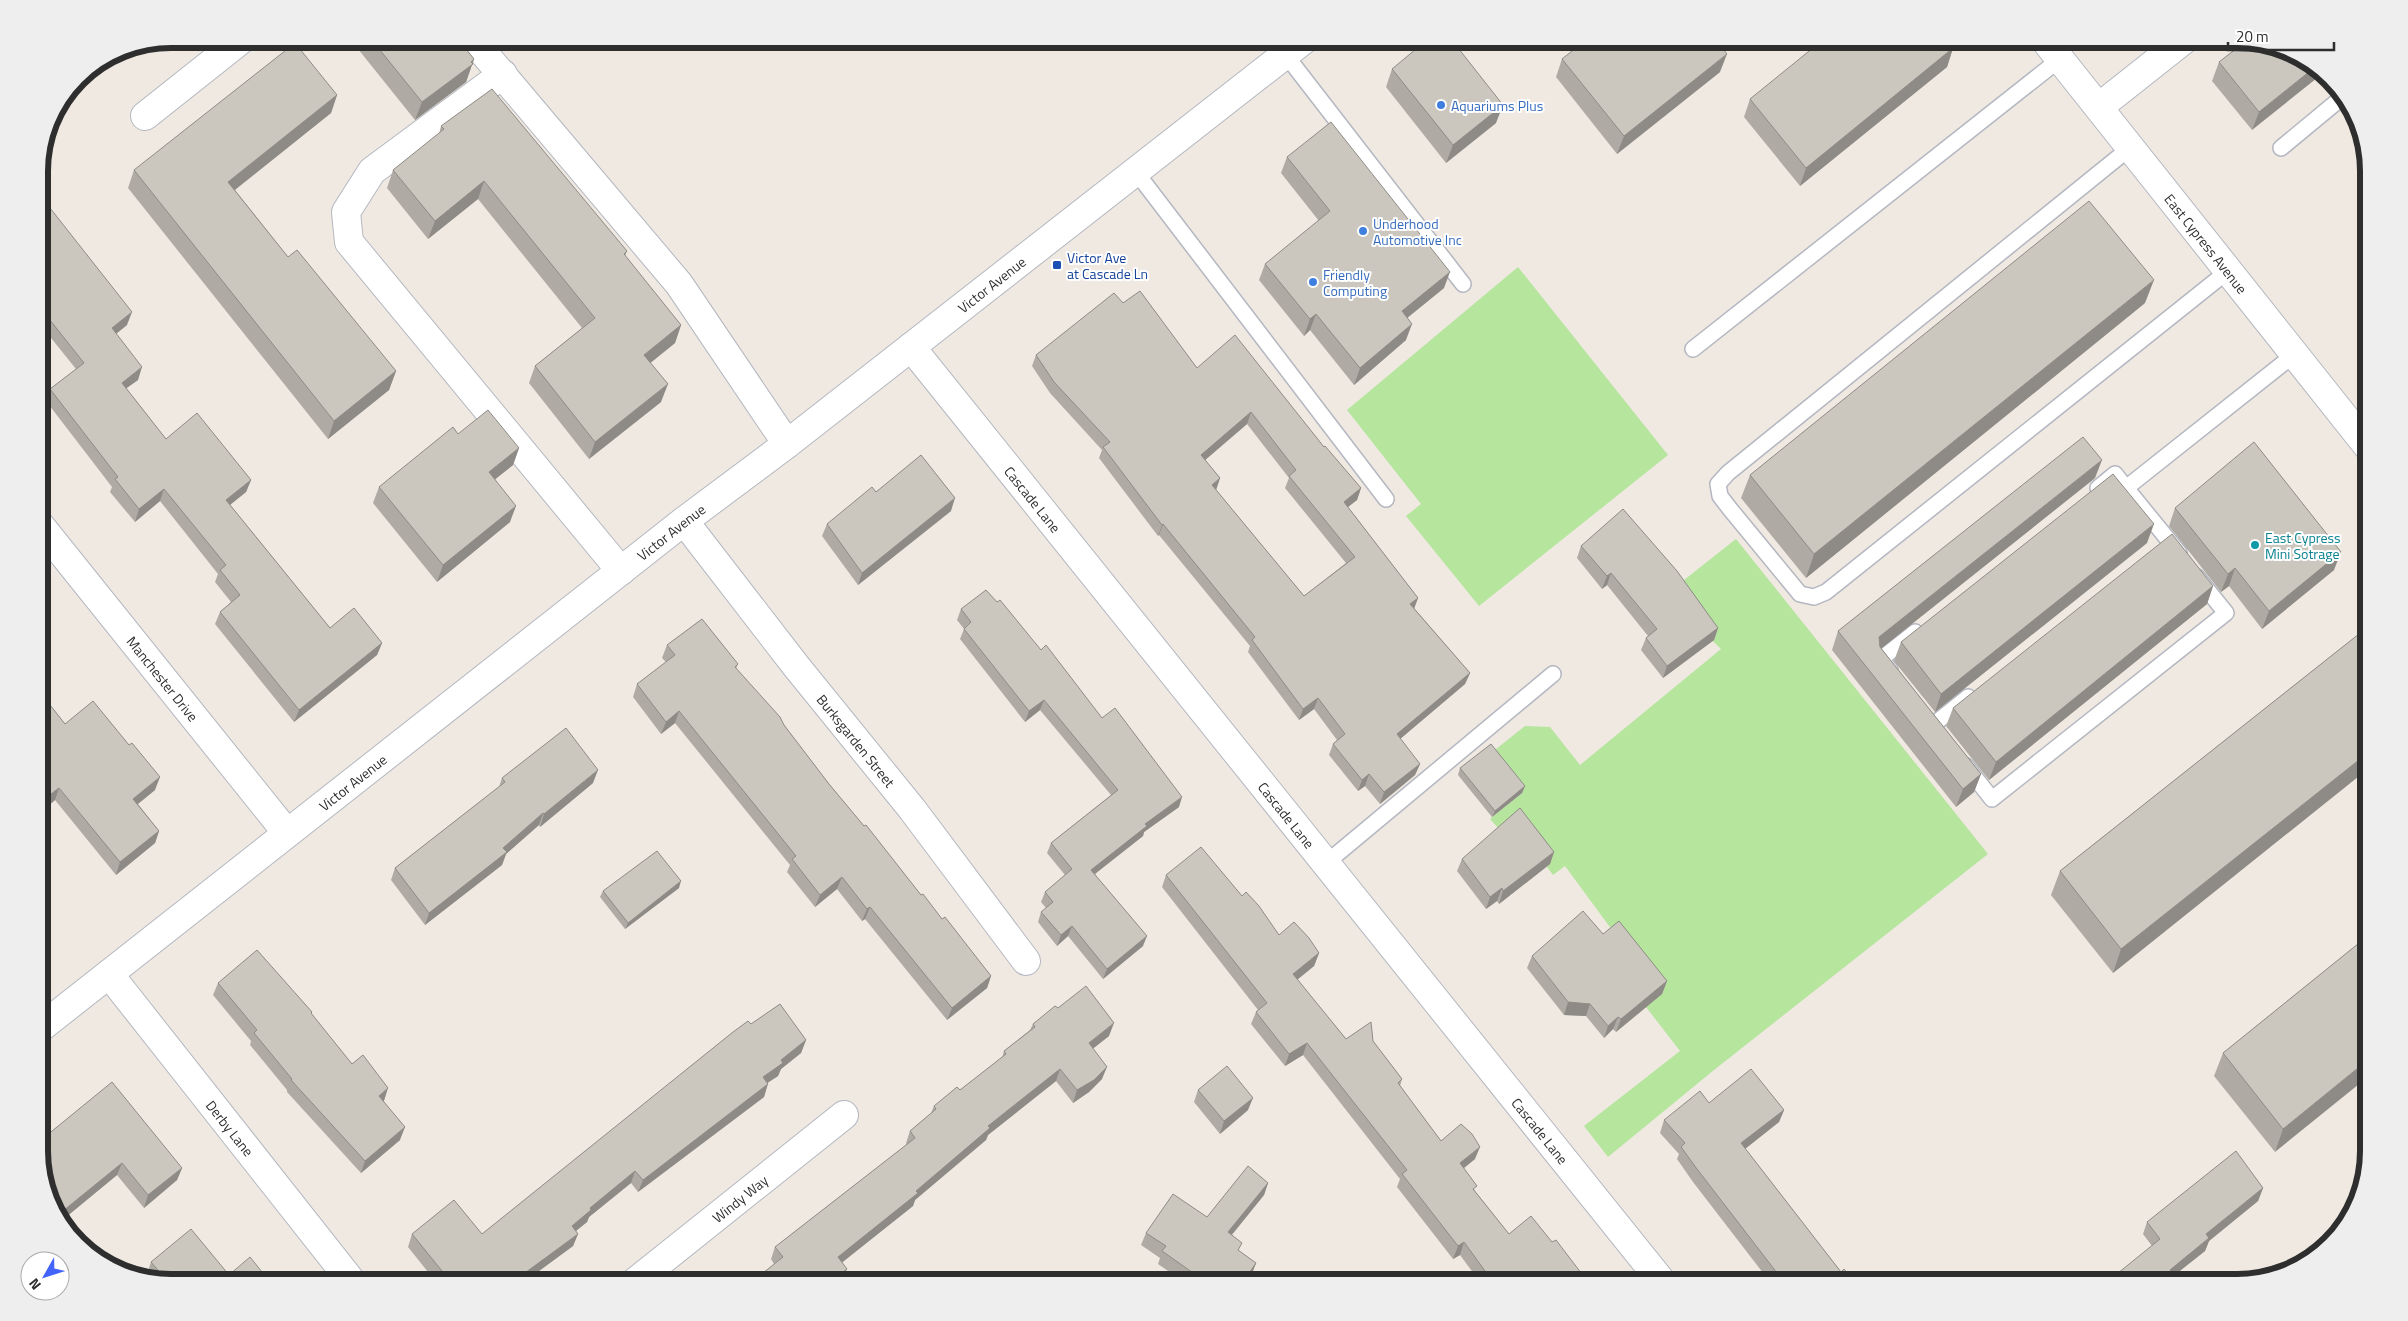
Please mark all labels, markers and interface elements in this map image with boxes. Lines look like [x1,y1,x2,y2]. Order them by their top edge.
scale bar [2228,20,2334,52]
text: 20 m [2236,25,2269,48]
place label: Aquariums Plus [1451,95,1543,116]
marker: Aquariums Plus [1435,99,1447,111]
street label: East Cypress Avenue [2160,189,2253,298]
place label: Underhood Automotive Inc [1373,213,1462,250]
marker: Underhood Automotive Inc [1357,225,1369,237]
place label: Victor Ave at Cascade Ln [1067,247,1148,284]
street label: Victor Avenue [953,251,1030,318]
marker: Victor Ave at Cascade Ln [1051,259,1063,271]
place label: Friendly Computing [1323,264,1387,301]
marker: Friendly Computing [1307,276,1319,288]
street label: Cascade Lane [1000,461,1066,537]
street label: Victor Avenue [632,498,709,565]
place label: East Cypress Mini Sotrage [2265,527,2341,564]
marker: East Cypress Mini Sotrage [2249,539,2261,551]
street label: Manchester Drive [122,631,204,726]
street label: Burksgarden Street [812,689,901,791]
street label: Victor Avenue [314,749,391,816]
street label: Cascade Lane [1253,777,1320,853]
street label: Cascade Lane [1507,1093,1574,1168]
street label: Derby Lane [202,1095,259,1160]
street label: Windy Way [707,1169,772,1227]
north arrow [20,1251,70,1301]
text: N [23,1274,46,1295]

